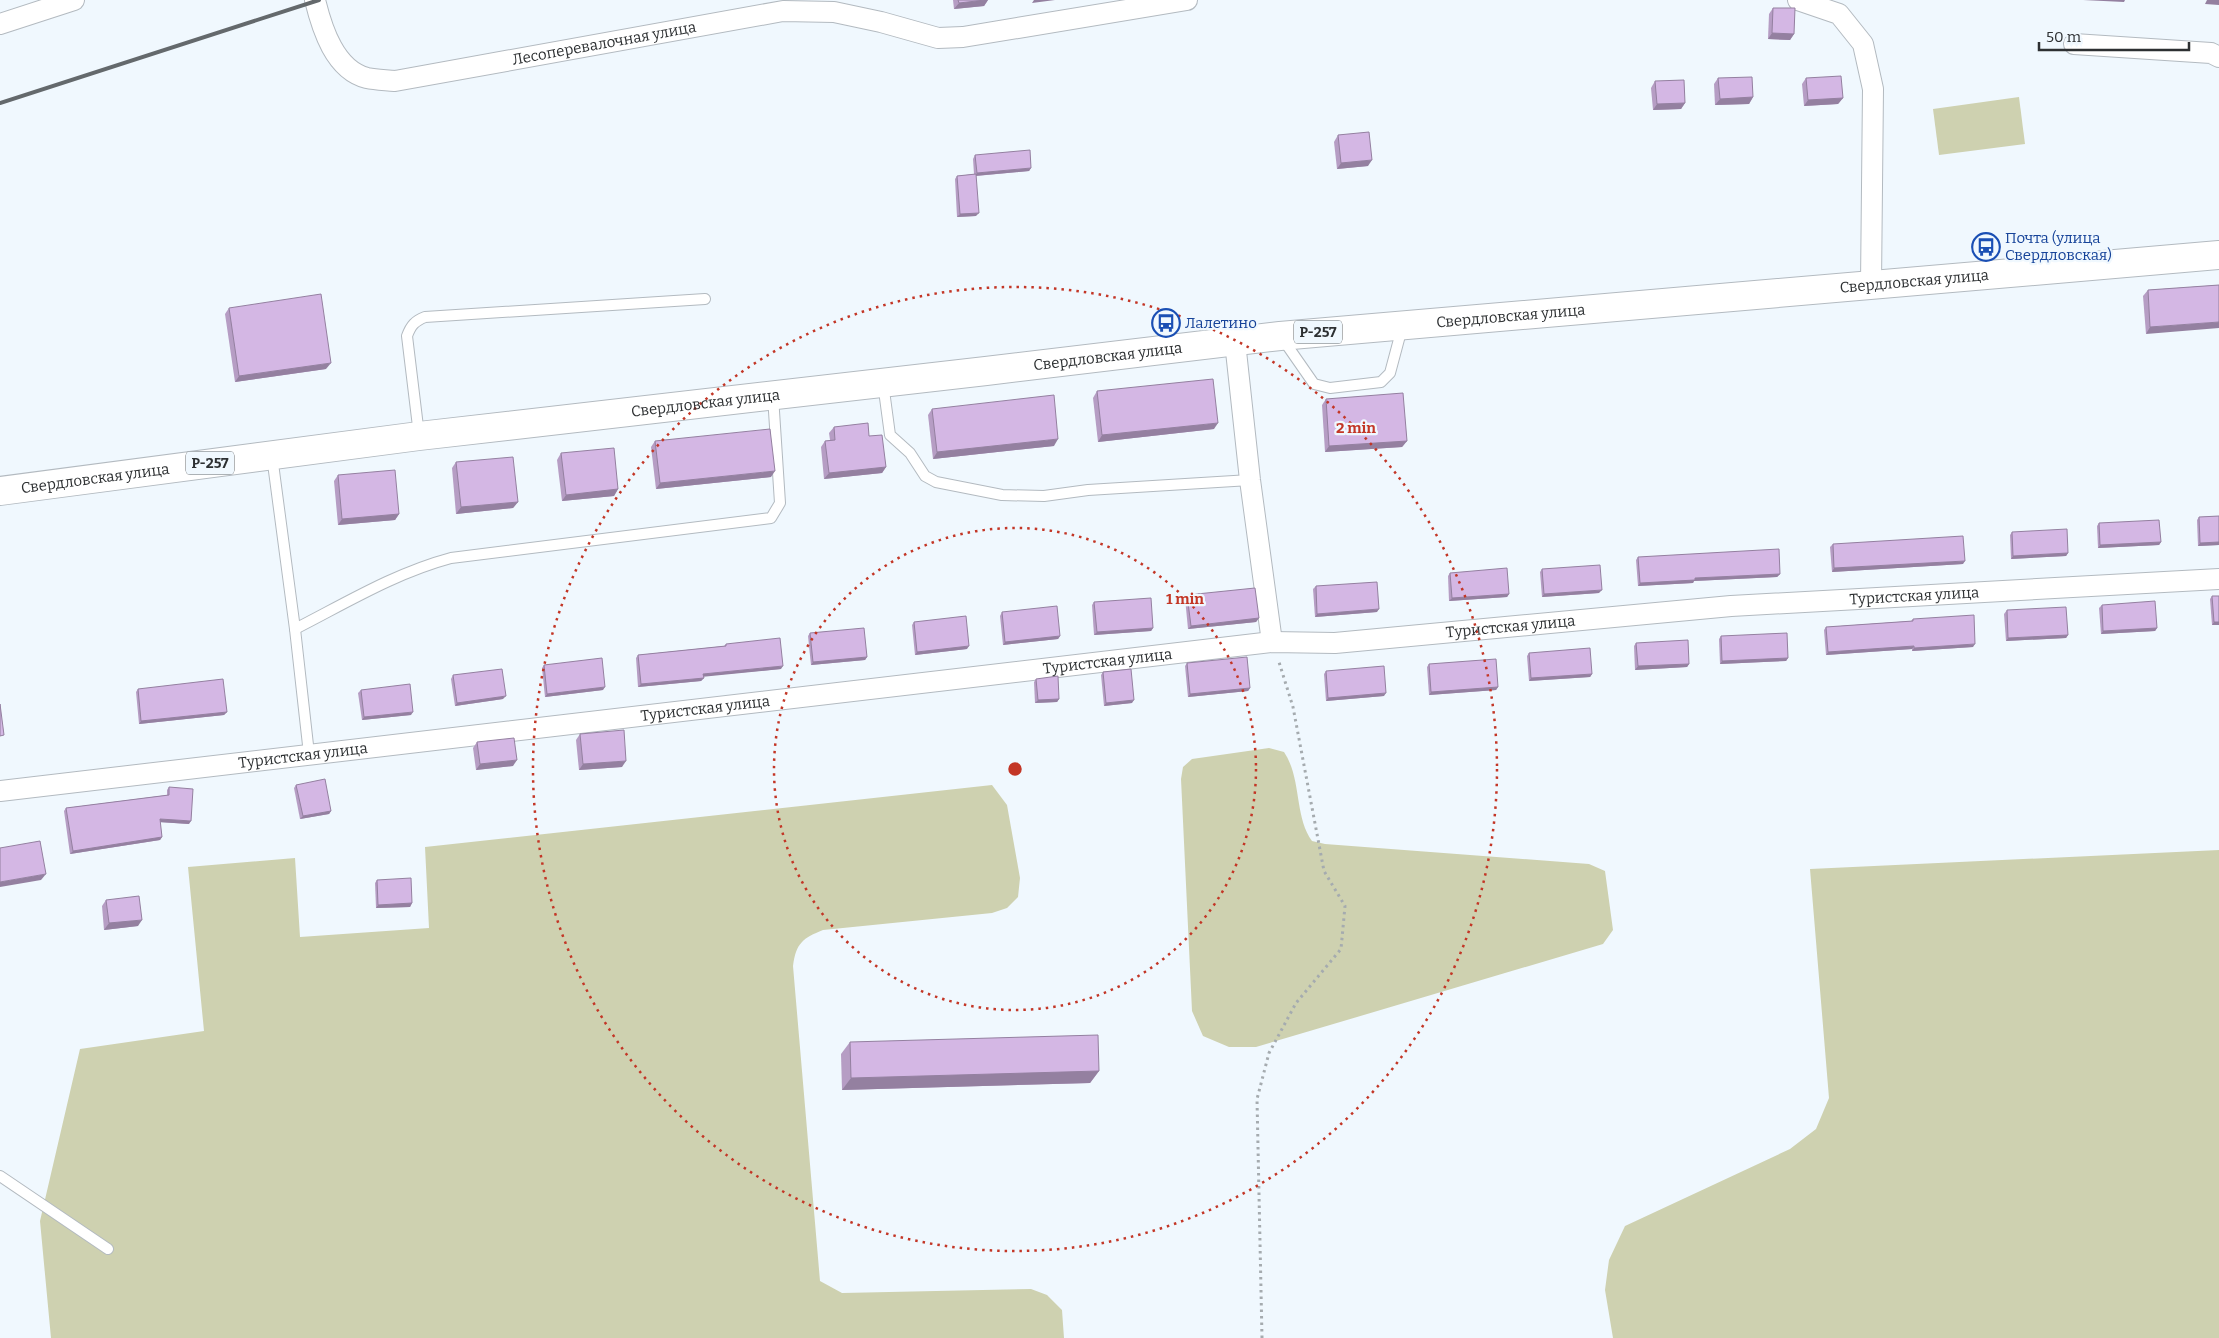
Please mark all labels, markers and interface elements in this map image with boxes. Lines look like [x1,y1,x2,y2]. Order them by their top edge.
street label: Лесоперевалочная улица [511,18,697,69]
scale bar [2039,20,2189,52]
text: 50 m [2046,28,2082,46]
place label: Почта (улица Свердловская) [2005,229,2112,264]
bus stop icon: Почта (улица Свердловская) [1971,232,2001,262]
street label: Свердловская улица [1839,266,1990,297]
street label: Свердловская улица [1435,301,1586,331]
bus stop icon: Лалетино [1151,308,1181,338]
place label: Лалетино [1185,314,1257,332]
road number: Р-257 [1294,321,1342,344]
street label: Свердловская улица [1032,339,1183,374]
street label: Свердловская улица [630,386,781,421]
text: 2 min [1336,419,1376,437]
road number: Р-257 [186,452,234,474]
street label: Свердловская улица [20,460,171,497]
street label: Туристская улица [1849,583,1980,608]
text: 1 min [1166,590,1204,608]
street label: Туристская улица [1445,612,1576,642]
street label: Туристская улица [1042,645,1173,678]
street label: Туристская улица [640,692,771,725]
street label: Туристская улица [237,739,369,772]
centre of rings [1006,760,1024,778]

